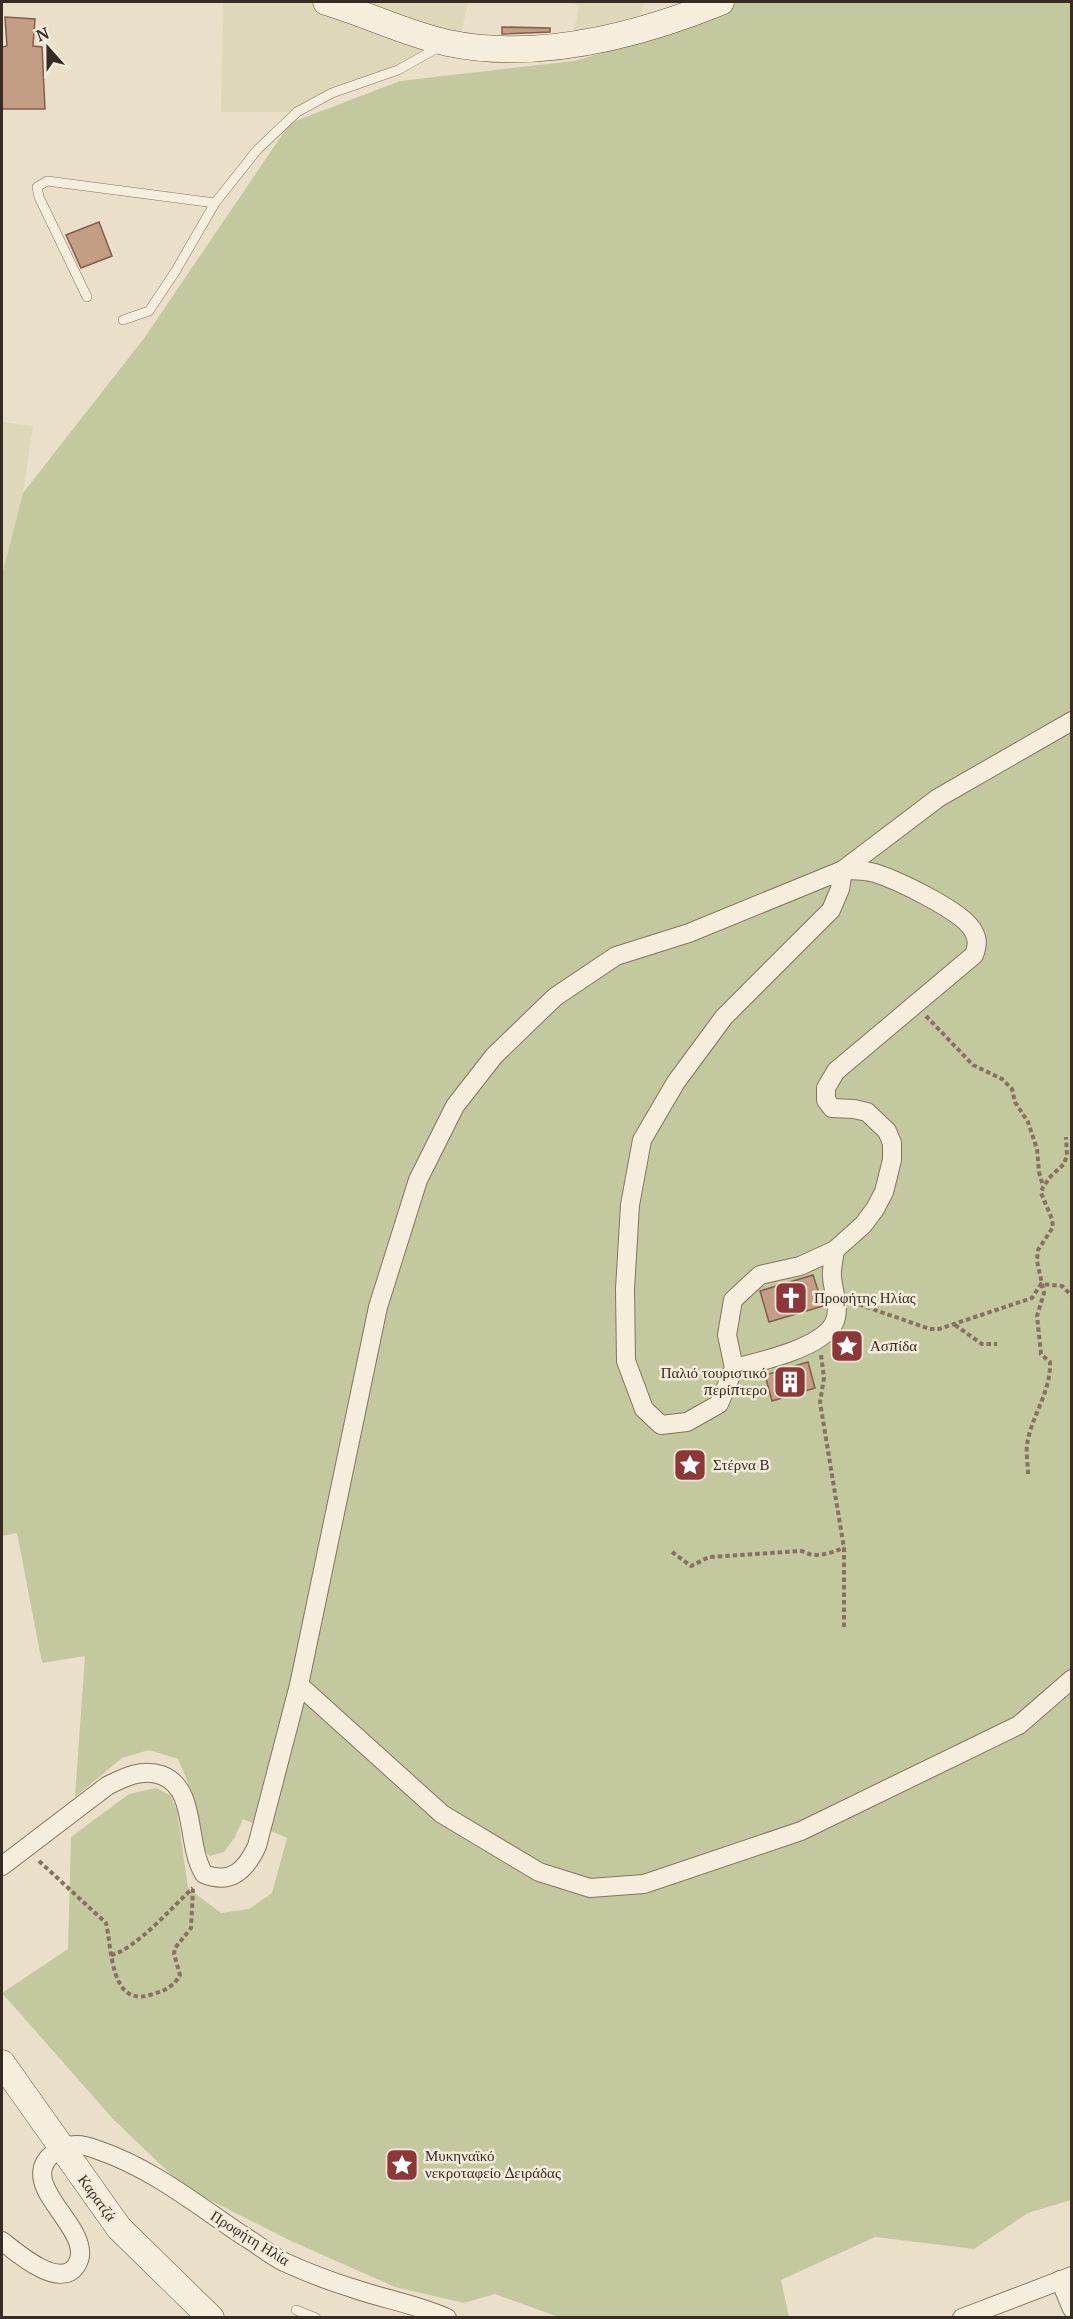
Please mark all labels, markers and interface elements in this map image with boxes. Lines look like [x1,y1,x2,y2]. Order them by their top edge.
north arrow [18,18,78,78]
text: N [33,22,52,46]
church icon: Προφήτης Ηλίας [773,1280,809,1316]
place label: Προφήτης Ηλίας [814,1287,916,1307]
place icon: Ασπίδα [829,1328,865,1364]
place label: Ασπίδα [870,1335,917,1355]
place label: Παλιό τουριστικό περίπτερο [661,1362,767,1399]
building icon: Παλιό τουριστικό περίπτερο [772,1364,808,1400]
place icon: Στέρνα Β [672,1447,708,1483]
place label: Στέρνα Β [713,1454,770,1474]
place label: Μυκηναϊκό νεκροταφείο Δειράδας [425,2145,561,2182]
place icon: Μυκηναϊκό νεκροταφείο Δειράδας [384,2147,420,2183]
street label: Καρατζά [74,2170,122,2225]
street label: Προφήτη Ηλία [207,2205,294,2270]

